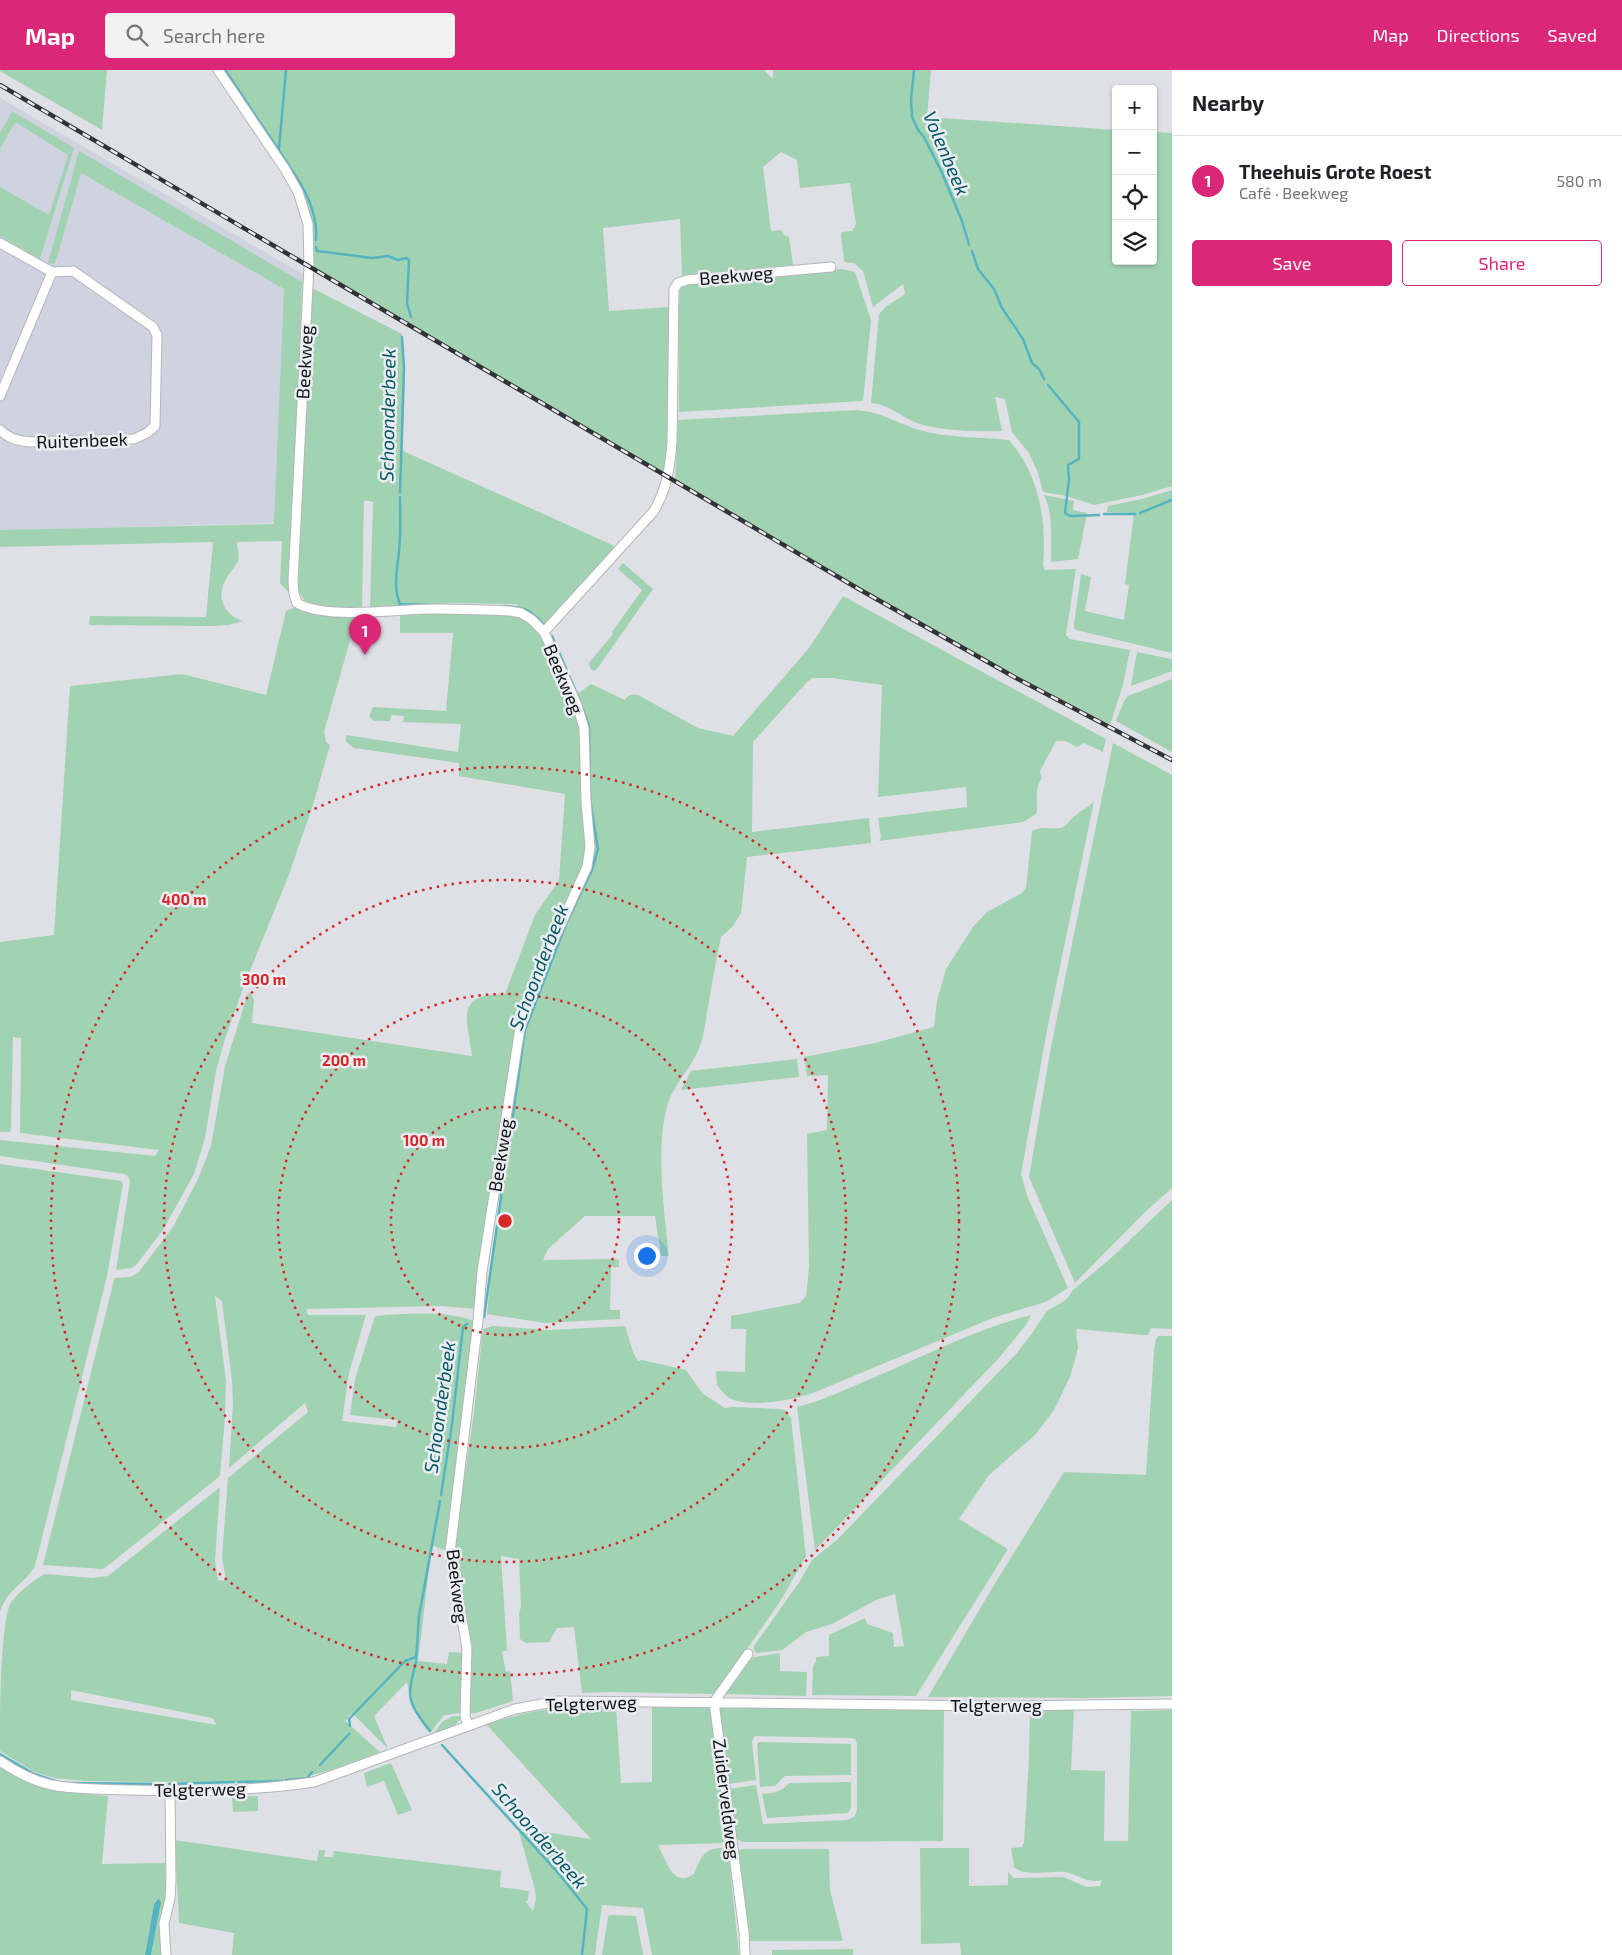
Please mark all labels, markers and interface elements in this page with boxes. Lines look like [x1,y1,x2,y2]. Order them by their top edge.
search box [105,13,455,58]
text: Map [25,21,75,50]
icon: search [123,21,151,49]
text: Search here [163,24,265,47]
text: Map [1372,24,1409,46]
text: Directions [1437,24,1520,46]
text: Saved [1548,24,1597,46]
map controls [1112,85,1157,265]
button: + [1112,85,1157,130]
text: Nearby [1192,90,1264,115]
water label: Volenbeek [919,107,975,199]
button: − [1112,130,1157,175]
text: Theehuis Grote Roest [1239,160,1431,183]
text: 1 [1205,171,1211,190]
text: 580 m [1556,171,1602,190]
button: locate [1112,175,1157,220]
text: Café · Beekweg [1239,183,1348,202]
button: layers [1112,220,1157,265]
button: Save [1192,240,1392,286]
button: Share [1402,240,1602,286]
street label: Beekweg [698,261,774,289]
street label: Beekweg [291,324,317,400]
water label: Schoonderbeek [374,348,400,482]
street label: Ruitenbeek [36,427,128,453]
pin: 1 [349,614,381,655]
street label: Beekweg [539,641,589,717]
text: 400 m [162,890,206,908]
water label: Schoonderbeek [503,901,573,1033]
text: 300 m [242,970,286,988]
text: 200 m [322,1051,366,1069]
street label: Beekweg [483,1117,517,1193]
text: 100 m [403,1131,445,1149]
centre of rings [496,1212,514,1230]
your location [634,1243,660,1269]
water label: Schoonderbeek [418,1339,460,1474]
street label: Beekweg [443,1548,473,1624]
street label: Telgterweg [545,1690,637,1716]
street label: Telgterweg [950,1694,1042,1716]
street label: Zuiderveldweg [709,1737,745,1861]
street label: Telgterweg [154,1777,246,1801]
water label: Schoonderbeek [488,1777,592,1893]

